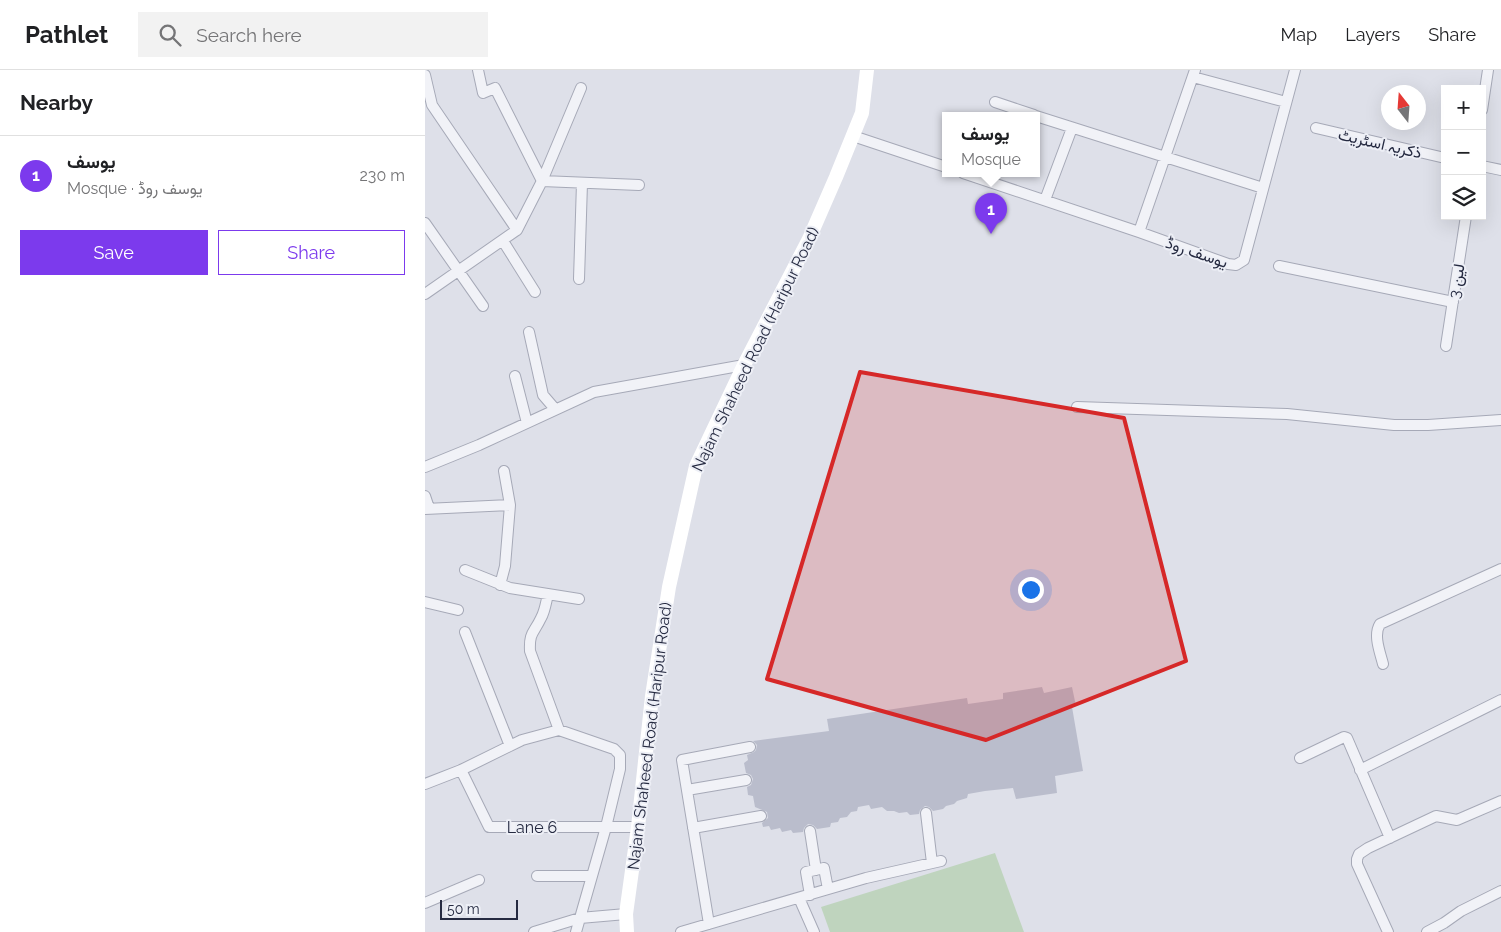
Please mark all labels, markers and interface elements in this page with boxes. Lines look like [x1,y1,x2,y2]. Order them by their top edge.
search box [138,12,488,57]
text: Pathlet [25,20,108,49]
icon: search [156,21,184,49]
text: Search here [196,24,302,46]
text: Map [1281,24,1317,45]
text: Layers [1345,24,1400,45]
text: Share [1428,24,1476,45]
north arrow [1381,85,1426,130]
map controls [1441,85,1486,220]
button: + [1441,85,1486,130]
text: Nearby [20,90,93,115]
popup [942,112,1040,177]
text: یوسف [961,122,1010,144]
street label: ذکریہ اسٹریٹ [1336,125,1423,163]
button: − [1441,130,1486,175]
text: یوسف [67,150,116,172]
text: Mosque [961,150,1021,169]
text: 1 [32,166,40,185]
text: 230 m [360,166,405,185]
button: layers [1441,175,1486,220]
text: Mosque · یوسف روڈ [67,179,203,198]
pin: 1 [975,193,1007,234]
street label: Najam Shaheed Road (Haripur Road) [688,224,823,475]
button: Save [20,230,208,275]
button: Share [218,230,405,275]
street label: یوسف روڈ [1163,233,1231,273]
street label: لین 3 [1444,262,1470,300]
your location [1018,577,1044,603]
street label: Najam Shaheed Road (Haripur Road) [624,601,675,871]
street label: Lane 6 [507,818,557,837]
scale bar [440,897,517,920]
text: 50 m [447,901,480,917]

